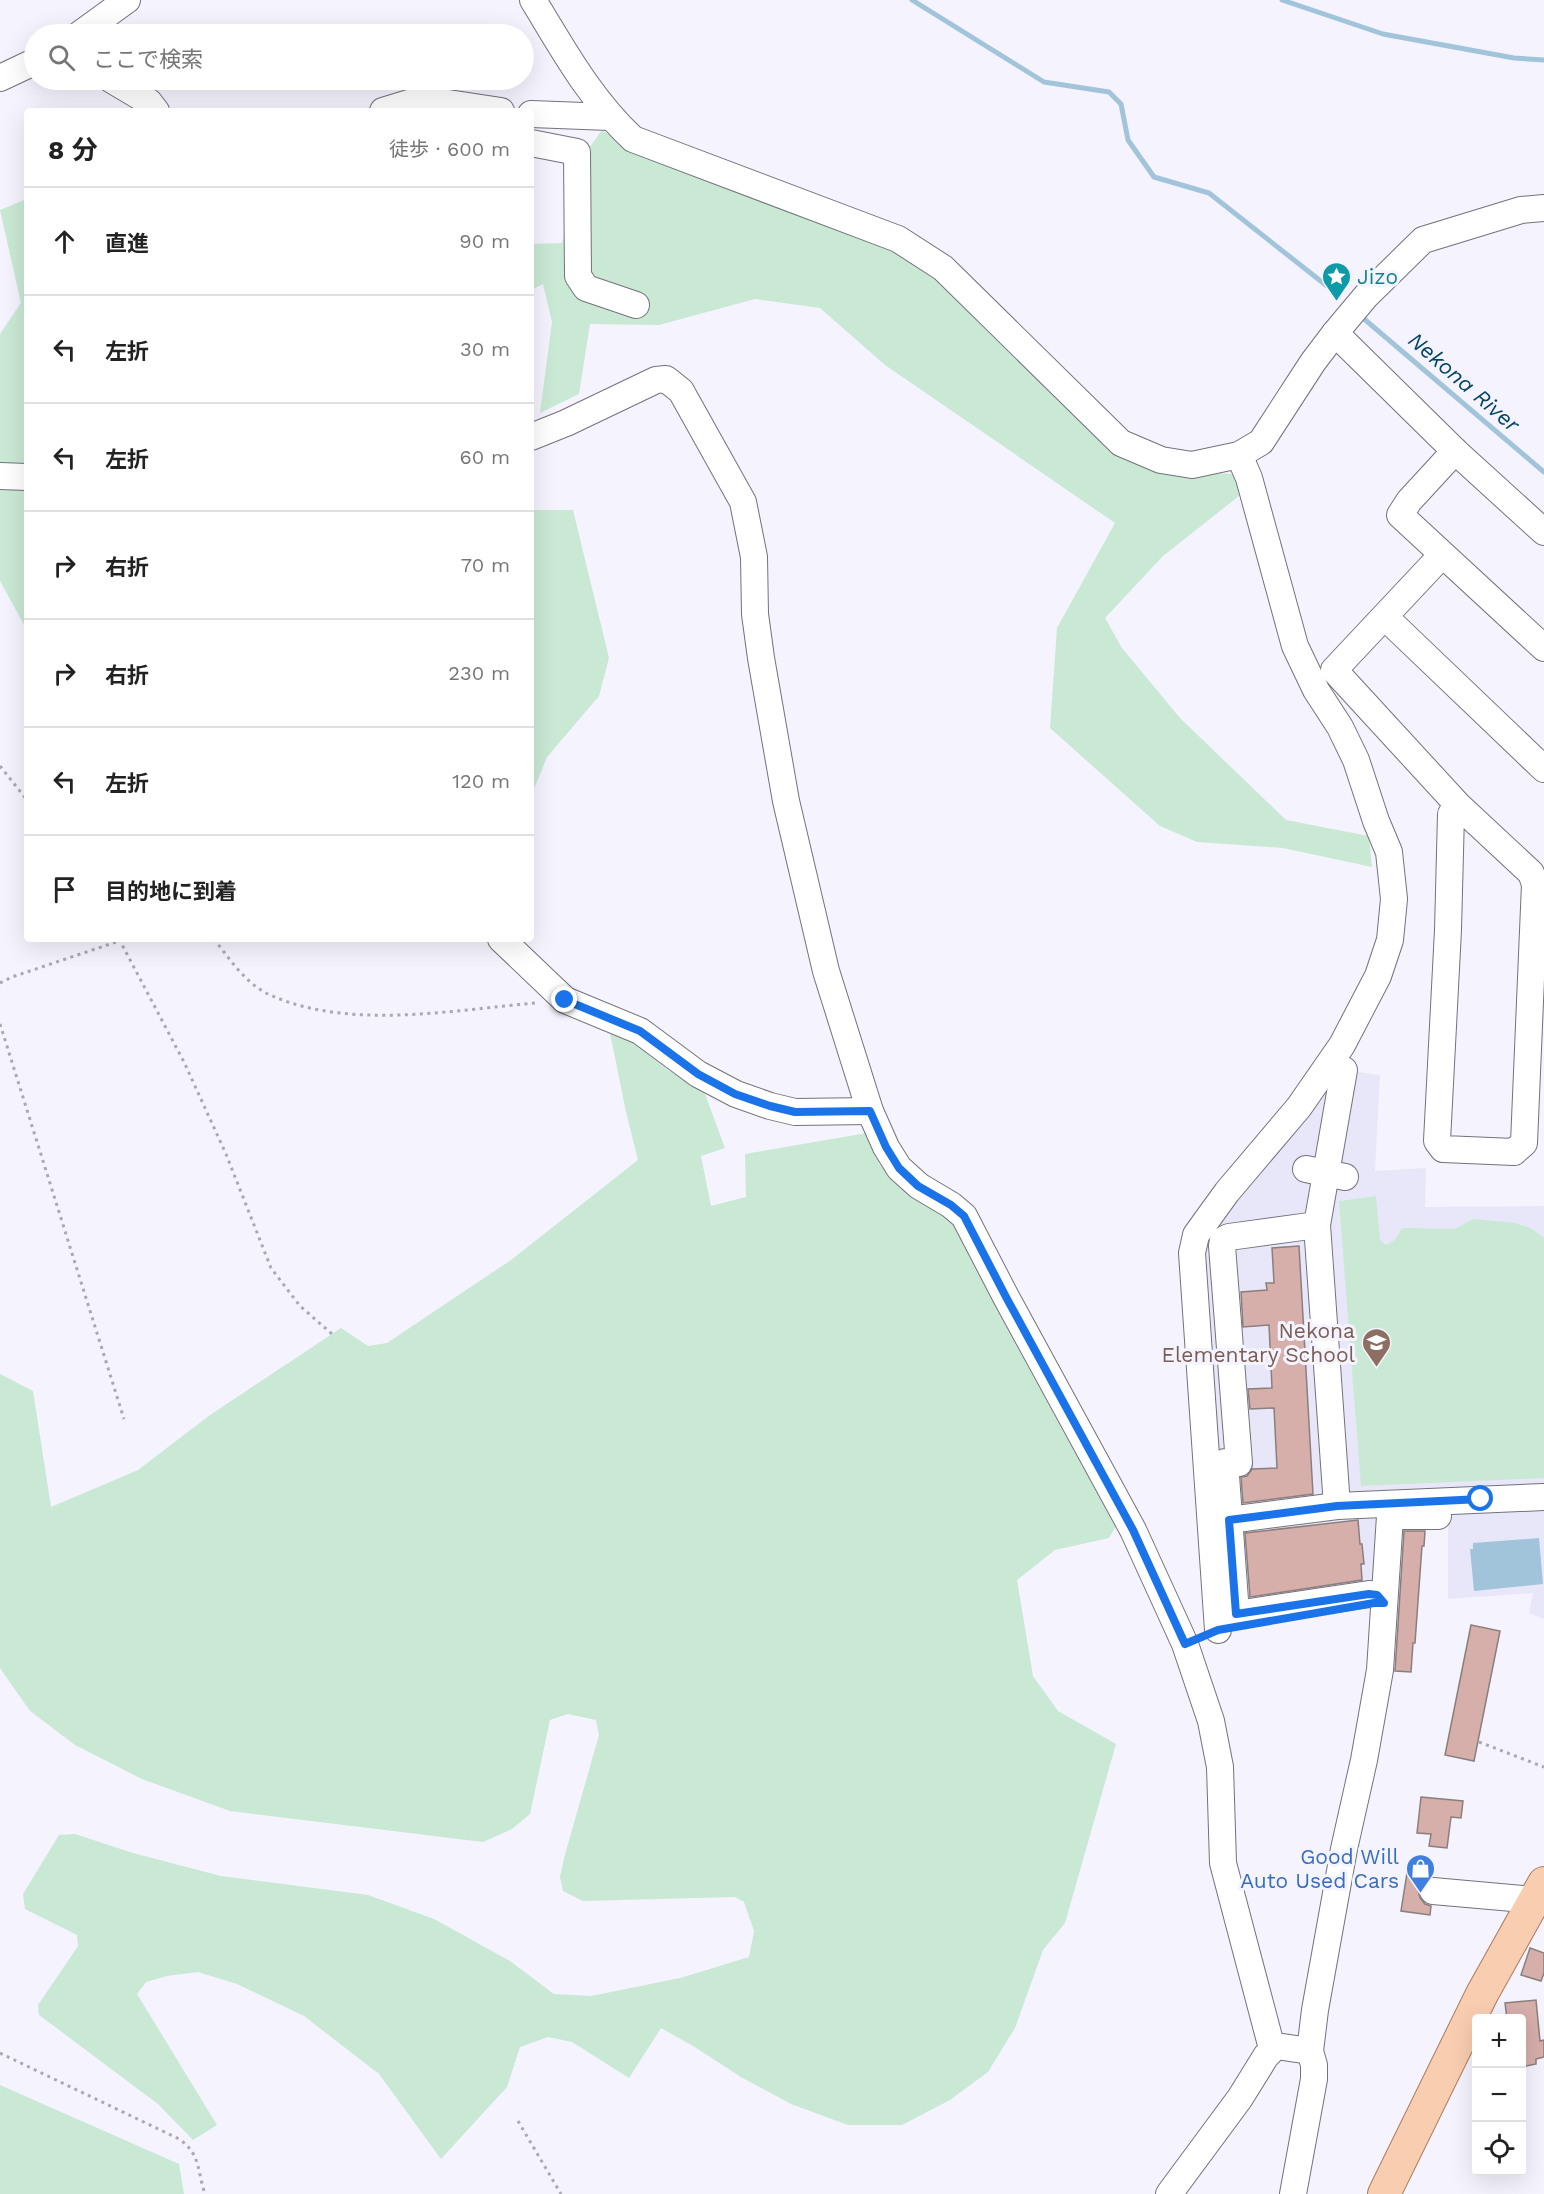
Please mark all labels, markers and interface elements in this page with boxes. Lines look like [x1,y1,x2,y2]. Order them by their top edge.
search box [24,24,534,90]
icon: search [45,41,78,74]
text: ここで検索 [93,47,203,72]
text: 8 分 [48,135,98,165]
text: 徒歩 · 600 m [389,137,510,161]
icon: ahead [48,225,81,258]
text: 90 m [459,229,510,253]
text: 直進 [105,231,149,256]
place icon: Jizo [1320,260,1352,302]
place label: Jizo [1357,264,1398,289]
water label: Nekona River [1403,327,1526,438]
icon: left [48,333,81,366]
text: 30 m [460,337,510,361]
text: 左折 [105,339,149,364]
icon: left [48,441,81,474]
text: 60 m [460,445,510,469]
text: 左折 [105,447,149,472]
icon: right [48,549,81,582]
text: 70 m [461,553,510,577]
text: 右折 [105,555,149,580]
icon: right [48,657,81,690]
text: 230 m [448,661,510,685]
text: 右折 [105,663,149,688]
icon: left [48,765,81,798]
text: 120 m [452,769,510,793]
text: 左折 [105,771,149,796]
icon: arrive [48,873,81,906]
text: 目的地に到着 [105,879,237,904]
route end [551,986,577,1012]
place label: Nekona Elementary School [1162,1318,1356,1367]
school or university icon: Nekona Elementary School [1360,1326,1392,1368]
route start [1467,1485,1493,1511]
place label: Good Will Auto Used Cars [1240,1844,1400,1893]
shop icon: Good Will Auto Used Cars [1404,1852,1436,1894]
map controls [1472,2014,1526,2176]
button: + [1472,2014,1526,2068]
button: − [1472,2068,1526,2122]
button: locate [1472,2122,1526,2176]

